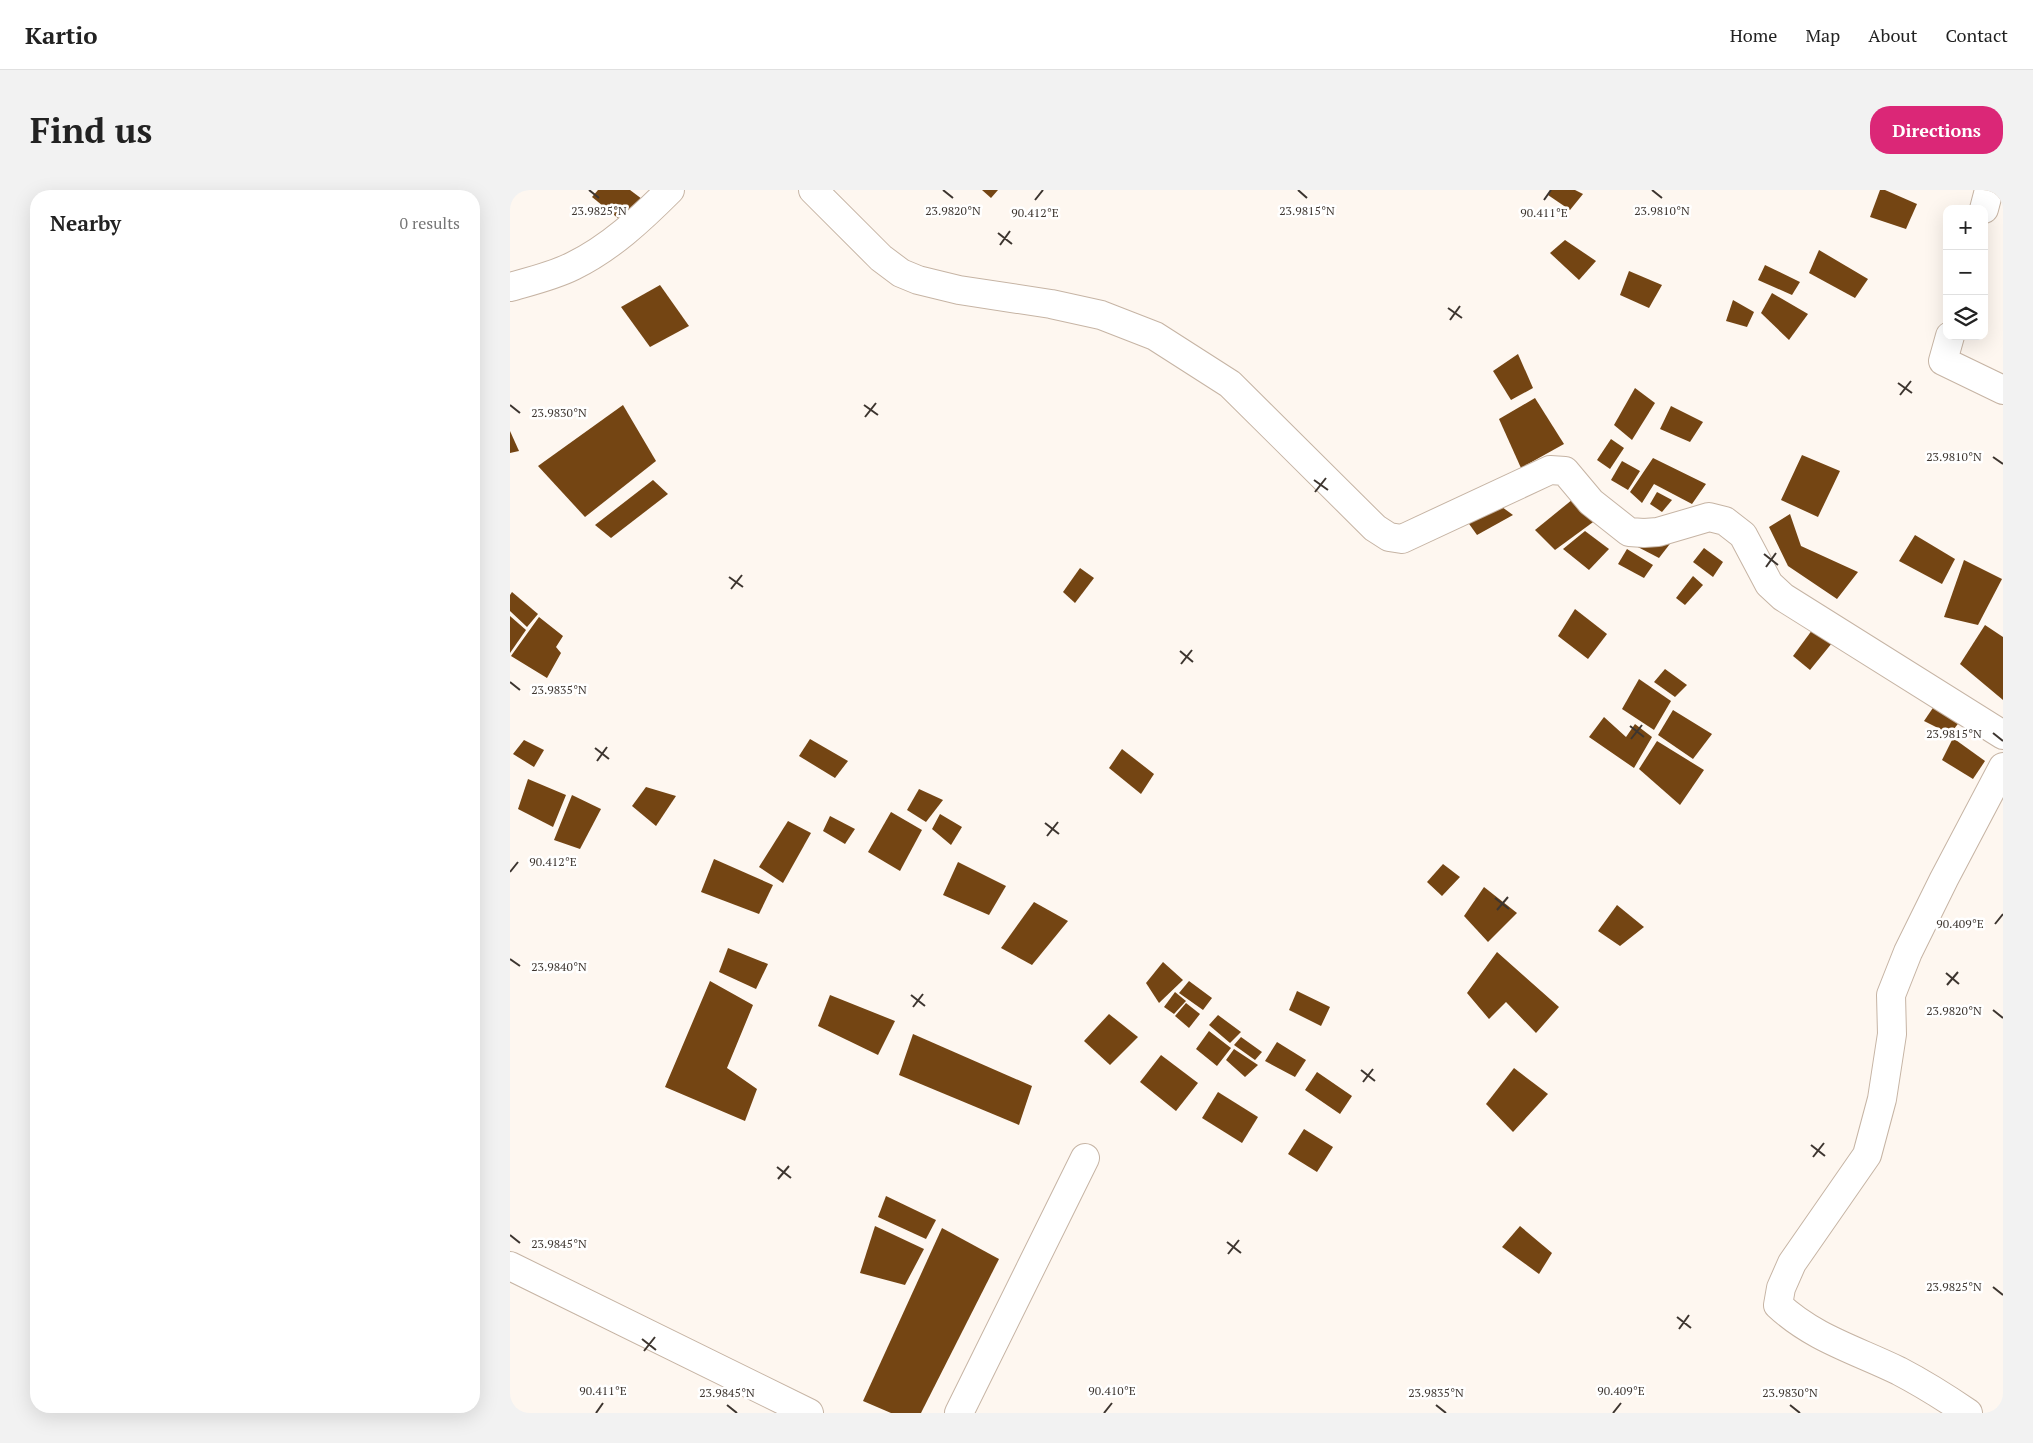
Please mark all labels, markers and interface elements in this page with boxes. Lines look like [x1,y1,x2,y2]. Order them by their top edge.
text: Kartio [25,19,98,51]
text: Home [1730,23,1777,47]
text: Map [1805,23,1840,47]
text: About [1868,23,1917,47]
text: Contact [1945,23,2008,47]
button: Directions [1870,106,2003,154]
text: Find us [30,107,152,153]
text: 23.9825°N [571,203,627,218]
text: 23.9820°N [925,203,981,218]
text: 23.9815°N [1279,203,1335,218]
text: 23.9810°N [1634,203,1690,218]
text: 90.412°E [1011,205,1059,220]
text: 90.411°E [1520,205,1568,220]
map controls [1943,205,1988,340]
button: + [1943,205,1988,250]
text: Nearby [50,209,121,237]
text: 0 results [400,212,460,234]
button: − [1943,250,1988,295]
button: layers [1943,295,1988,340]
text: 23.9830°N [531,405,587,420]
text: 23.9810°N [1926,449,1982,464]
text: 23.9835°N [531,682,587,697]
text: 23.9815°N [1926,726,1982,741]
text: 90.412°E [529,854,577,869]
text: 90.409°E [1936,916,1984,931]
text: 23.9840°N [531,959,587,974]
text: 23.9820°N [1926,1003,1982,1018]
text: 23.9845°N [531,1236,587,1251]
text: 23.9825°N [1926,1279,1982,1294]
text: 90.411°E [579,1383,627,1398]
text: 90.410°E [1088,1383,1136,1398]
text: 90.409°E [1597,1383,1645,1398]
text: 23.9845°N [699,1385,755,1400]
text: 23.9835°N [1408,1385,1464,1400]
text: 23.9830°N [1762,1385,1818,1400]

